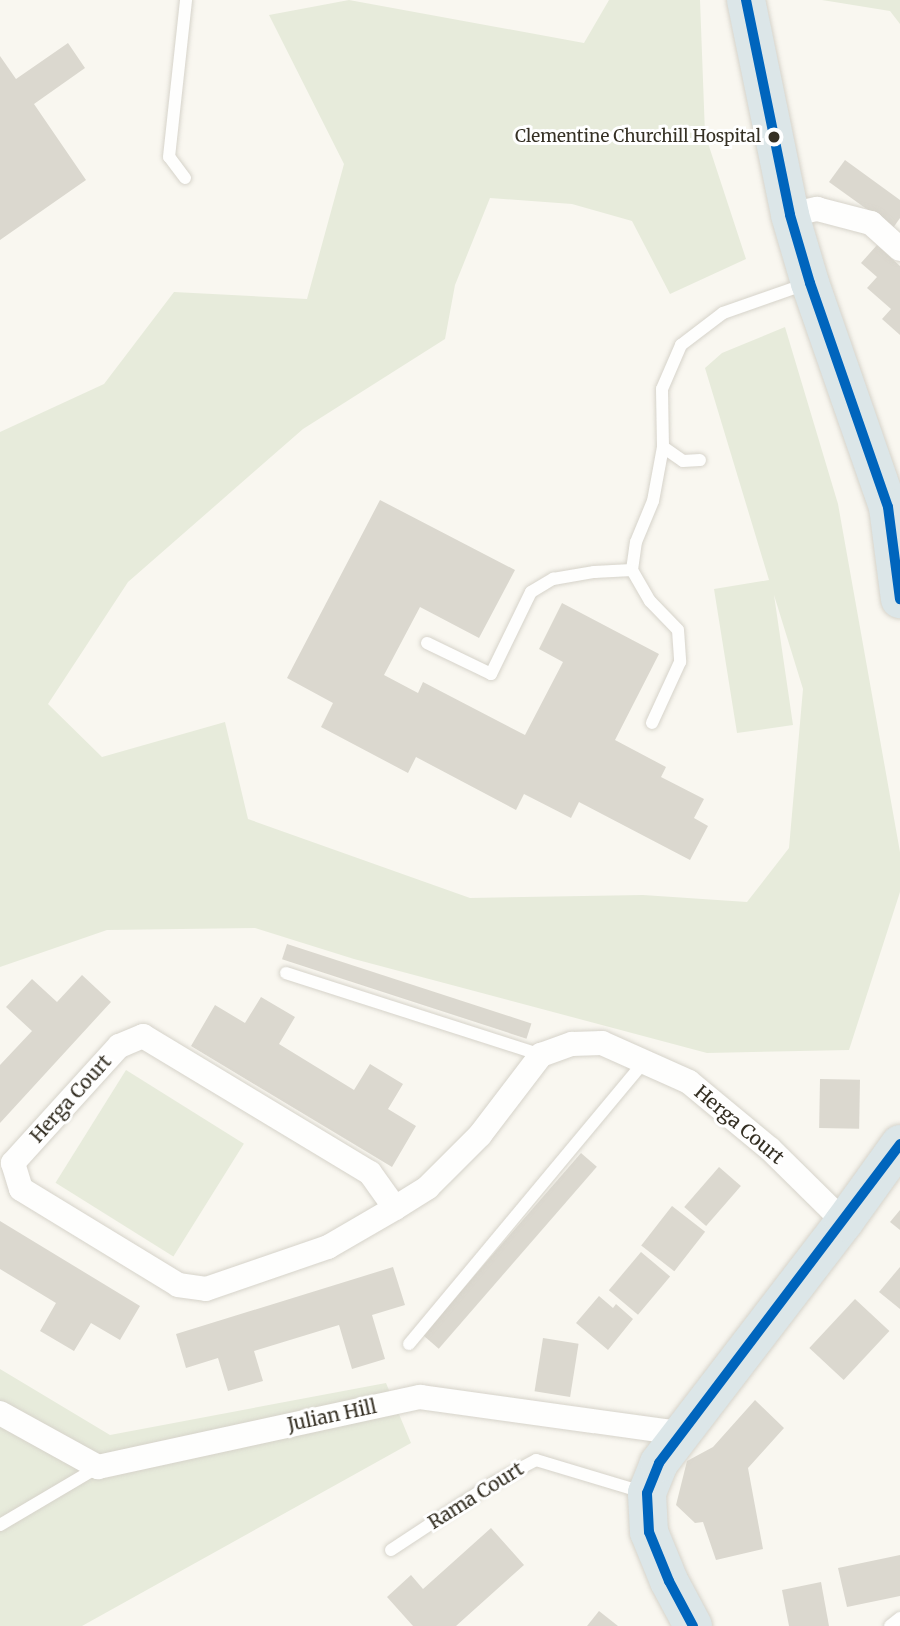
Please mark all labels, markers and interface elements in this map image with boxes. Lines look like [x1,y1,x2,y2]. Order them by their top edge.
place label: Clementine Churchill Hospital [515,127,761,147]
marker: Clementine Churchill Hospital [767,130,781,144]
street label: Herga Court [26,1050,116,1148]
street label: Herga Court [689,1081,789,1169]
street label: Julian Hill [285,1395,379,1437]
street label: Rama Court [424,1458,528,1534]

